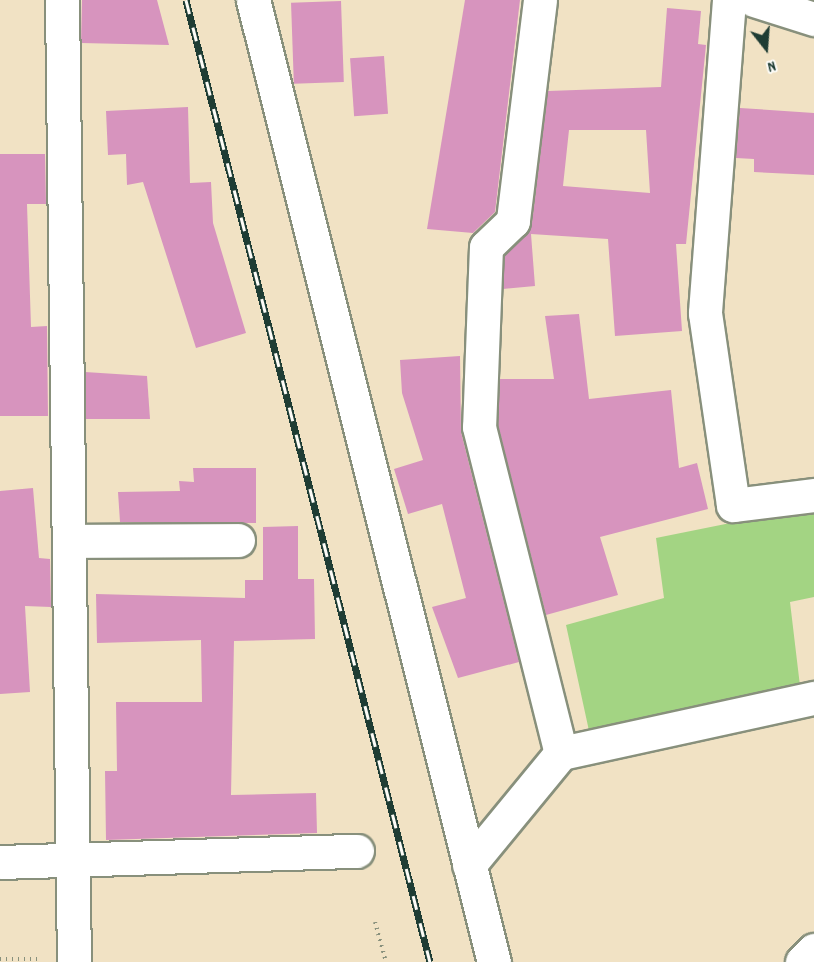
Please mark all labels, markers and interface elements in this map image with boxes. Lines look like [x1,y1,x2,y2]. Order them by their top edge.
north arrow [736,18,796,78]
text: N [764,54,779,78]

